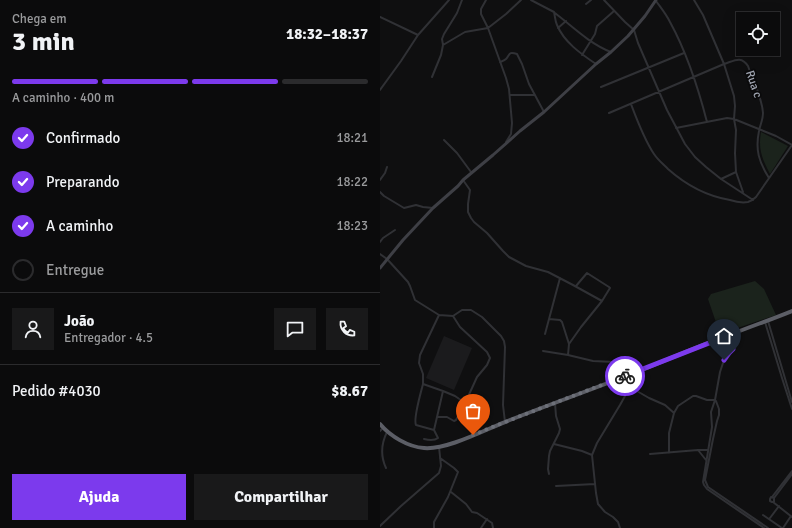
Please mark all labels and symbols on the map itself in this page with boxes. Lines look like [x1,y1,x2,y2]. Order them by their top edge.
street label: Rua c [742,69,765,100]
pin [707,319,741,360]
courier [605,356,645,396]
pin [456,394,490,435]

